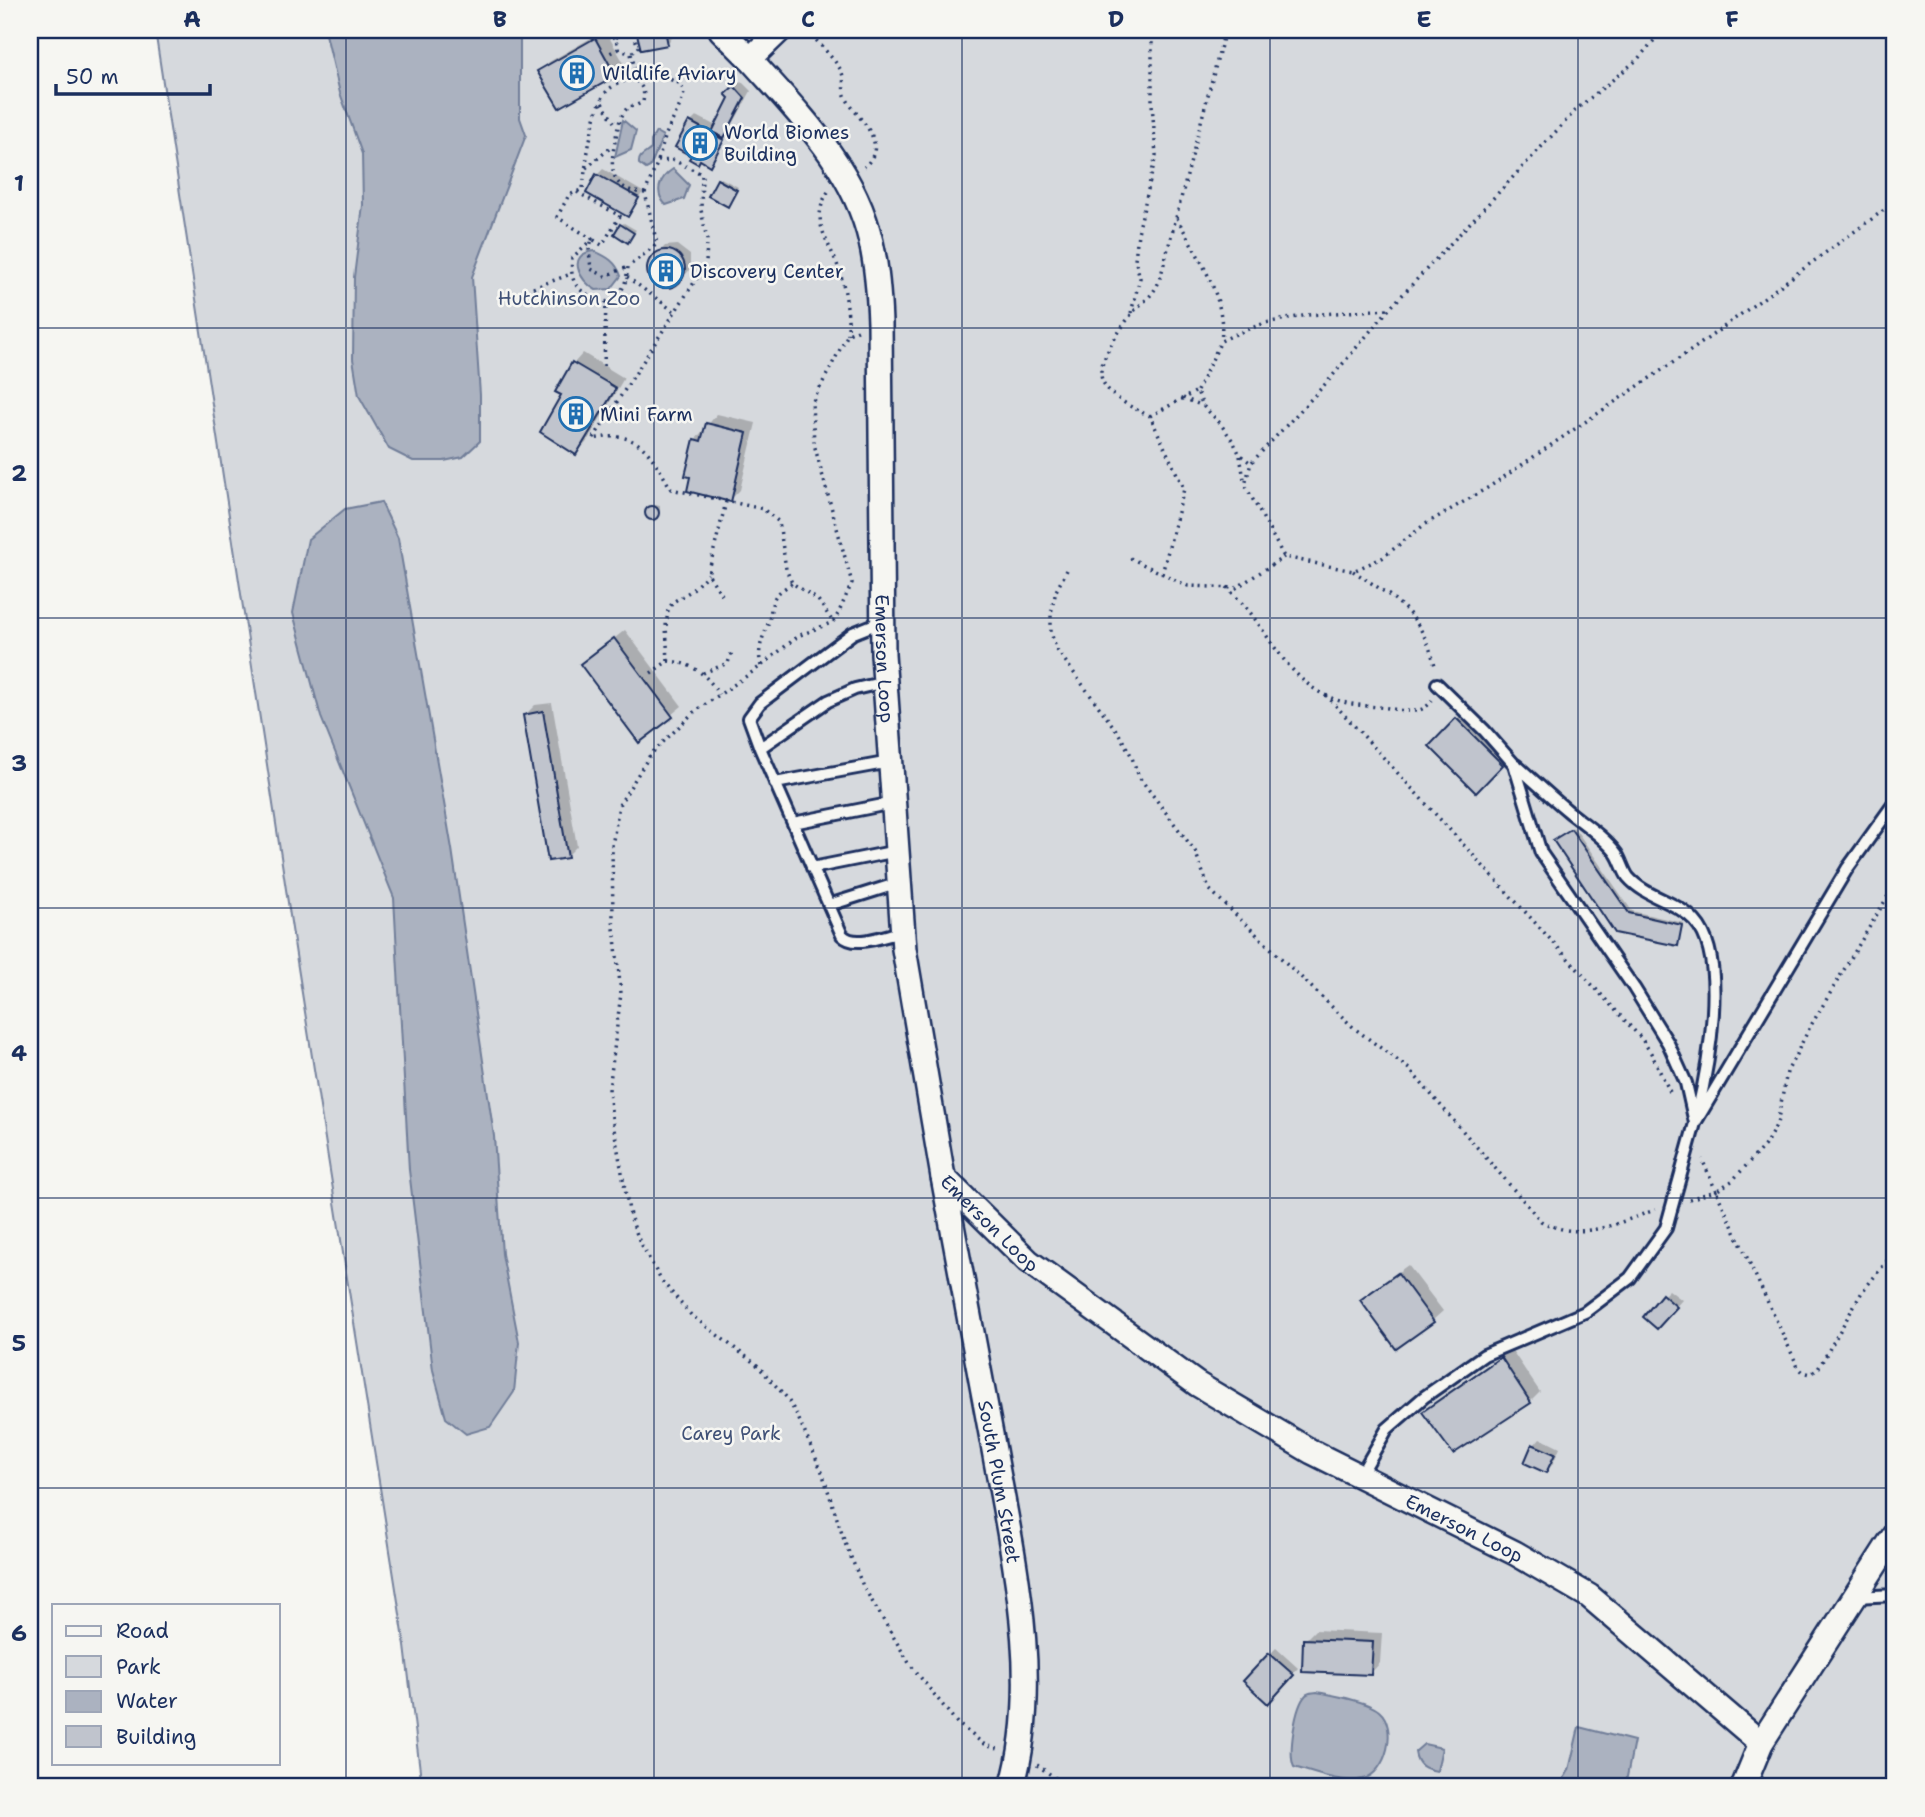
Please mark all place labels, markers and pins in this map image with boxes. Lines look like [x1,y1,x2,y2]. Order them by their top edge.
building icon: Wildlife Aviary [558,54,596,92]
place label: Wildlife Aviary [602,61,737,86]
place label: World Biomes Building [724,120,849,167]
building icon: World Biomes Building [681,124,719,162]
building icon: Discovery Center [647,252,685,290]
place label: Discovery Center [690,259,844,284]
building icon: Mini Farm [557,395,595,433]
place label: Mini Farm [600,402,693,427]

